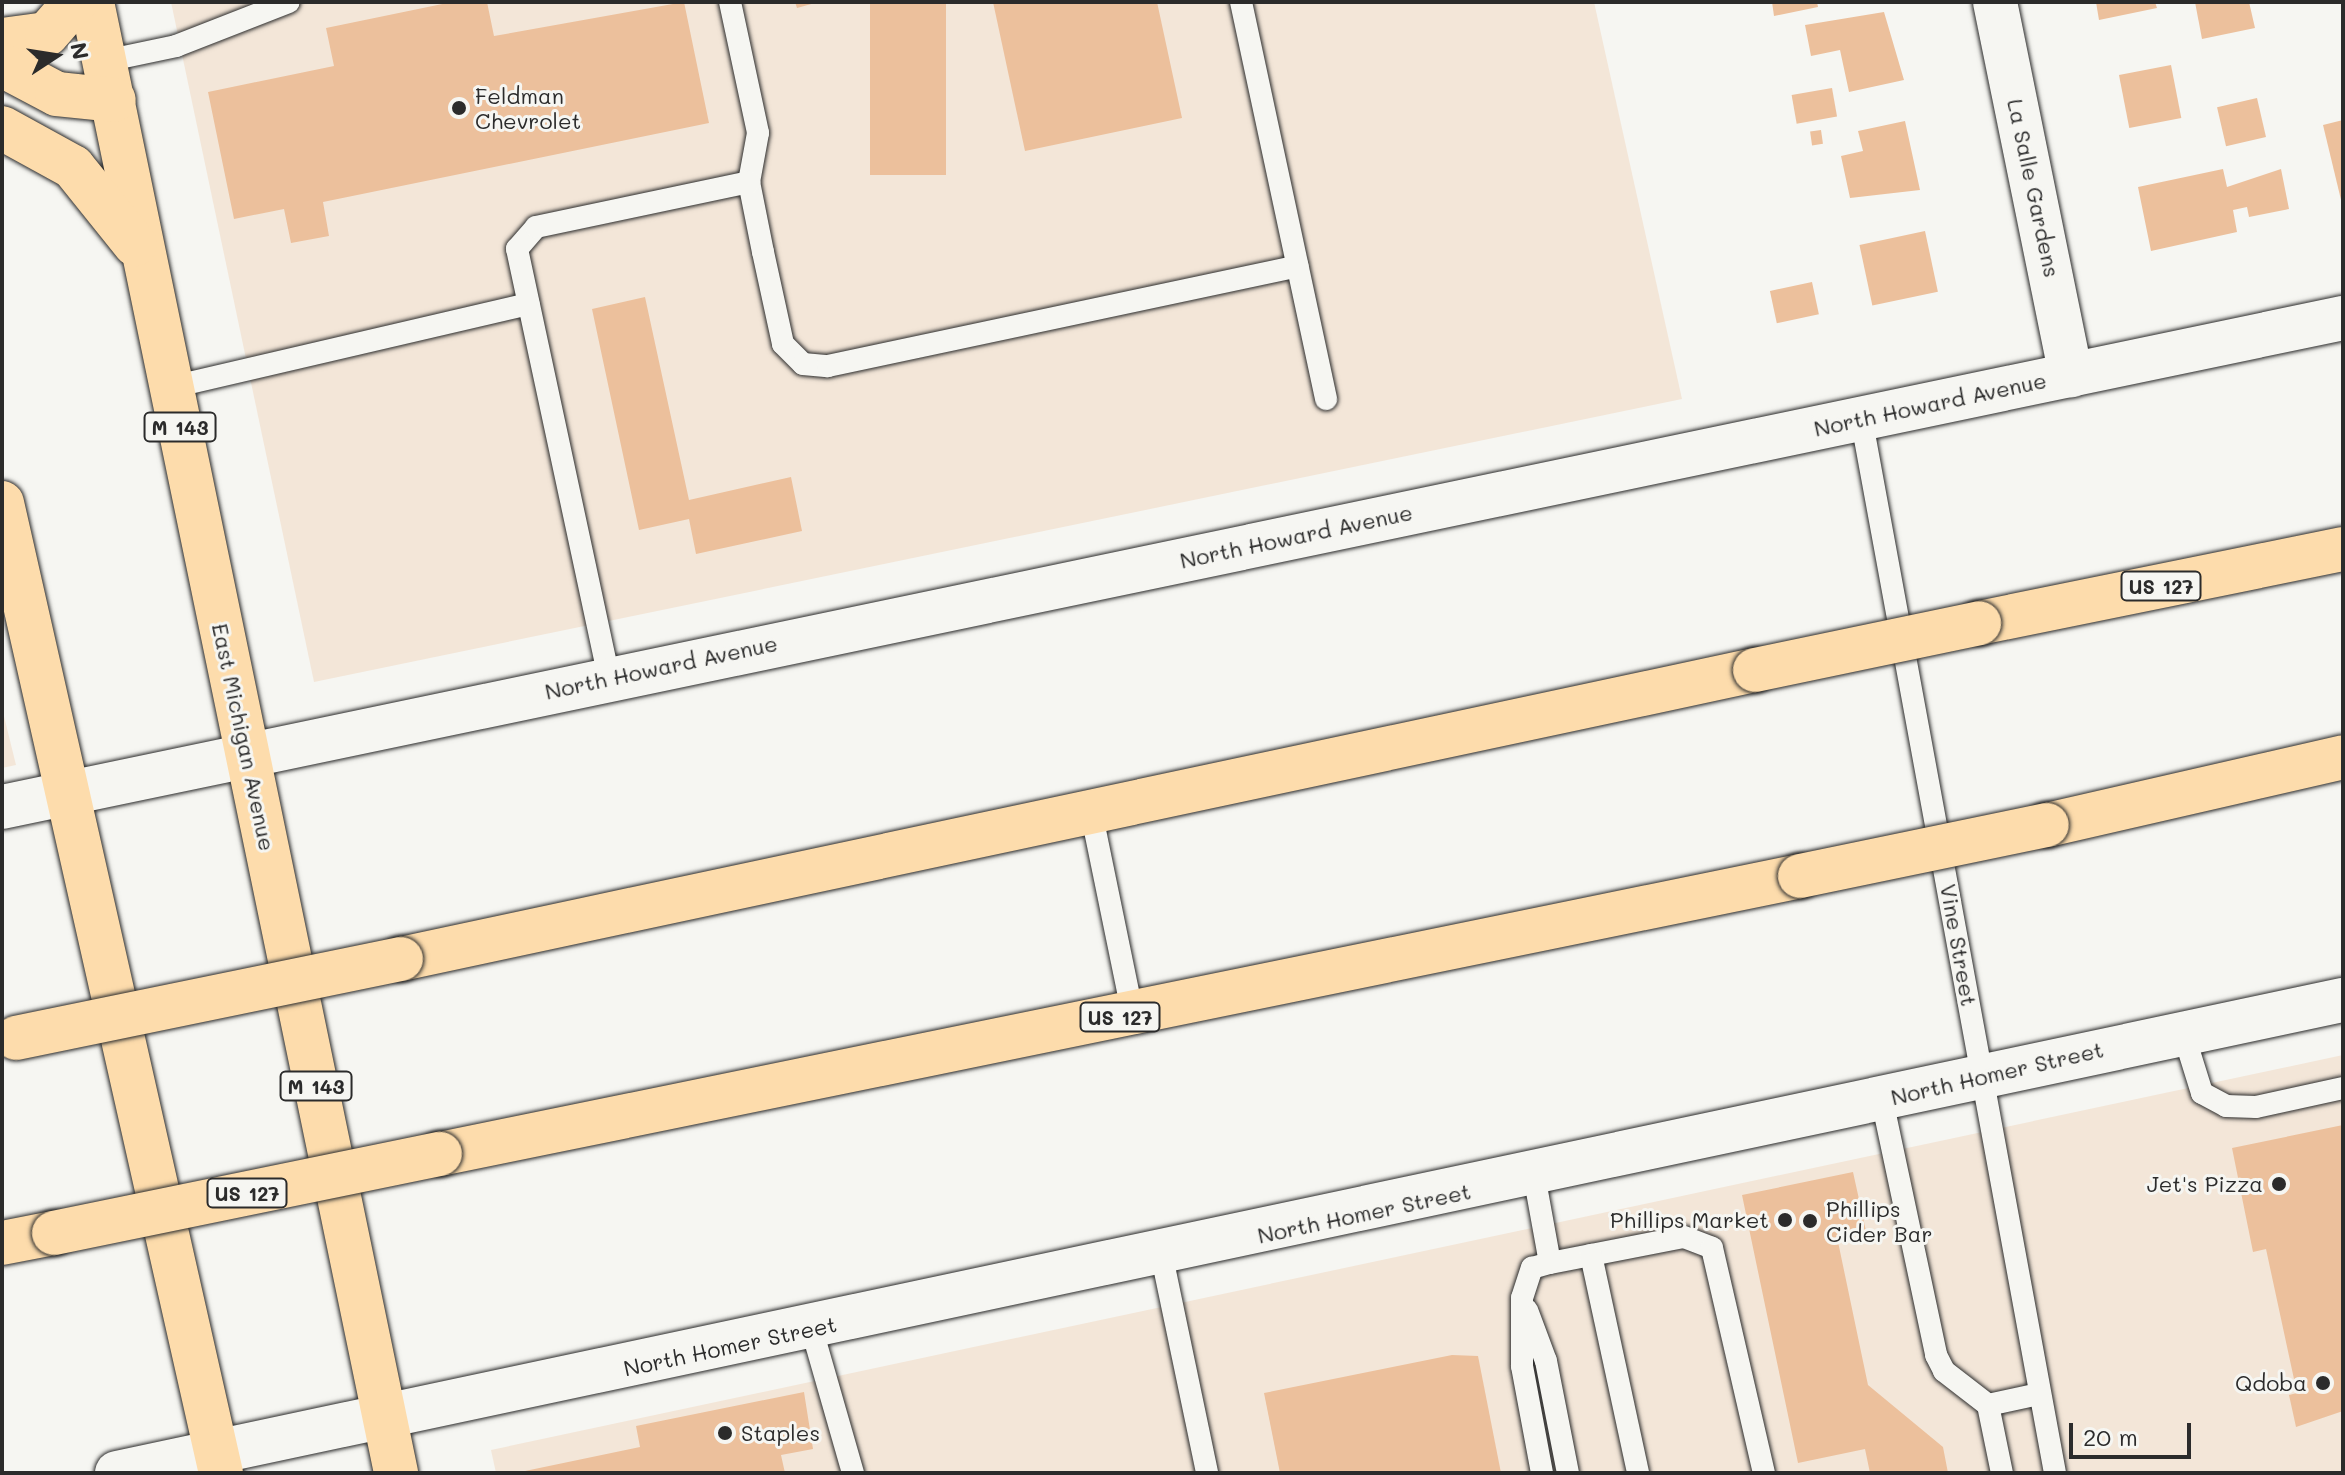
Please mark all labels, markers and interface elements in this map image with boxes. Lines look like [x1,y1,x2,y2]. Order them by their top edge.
north arrow [16,16,96,96]
text: N [64,40,96,62]
place label: Feldman Chevrolet [475,82,581,134]
street label: La Salle Gardens [2002,96,2066,280]
marker: Feldman Chevrolet [450,99,468,117]
street label: North Howard Avenue [1811,366,2049,442]
road number: M 143 [142,411,218,443]
street label: North Howard Avenue [1177,498,1415,574]
road number: US 127 [2119,570,2203,602]
street label: East Michigan Avenue [207,621,281,853]
street label: North Howard Avenue [542,629,780,705]
street label: Vine Street [1935,882,1983,1008]
road number: US 127 [1078,1001,1162,1033]
street label: North Homer Street [1888,1036,2106,1110]
road number: M 143 [278,1070,354,1102]
place label: Jet's Pizza [2147,1171,2263,1197]
marker: Jet's Pizza [2270,1175,2288,1193]
road number: US 127 [205,1177,289,1209]
street label: North Homer Street [1255,1177,1473,1249]
place label: Phillips Cider Bar [1826,1195,1933,1246]
place label: Phillips Market [1610,1207,1769,1233]
marker: Phillips Market [1776,1211,1794,1229]
marker: Phillips Cider Bar [1801,1212,1819,1230]
street label: North Homer Street [621,1310,839,1382]
place label: Qdoba [2235,1370,2307,1396]
marker: Qdoba [2314,1374,2332,1392]
scale bar [2073,1407,2195,1457]
place label: Staples [741,1420,820,1446]
text: 20 m [2083,1421,2138,1452]
marker: Staples [716,1424,734,1442]

